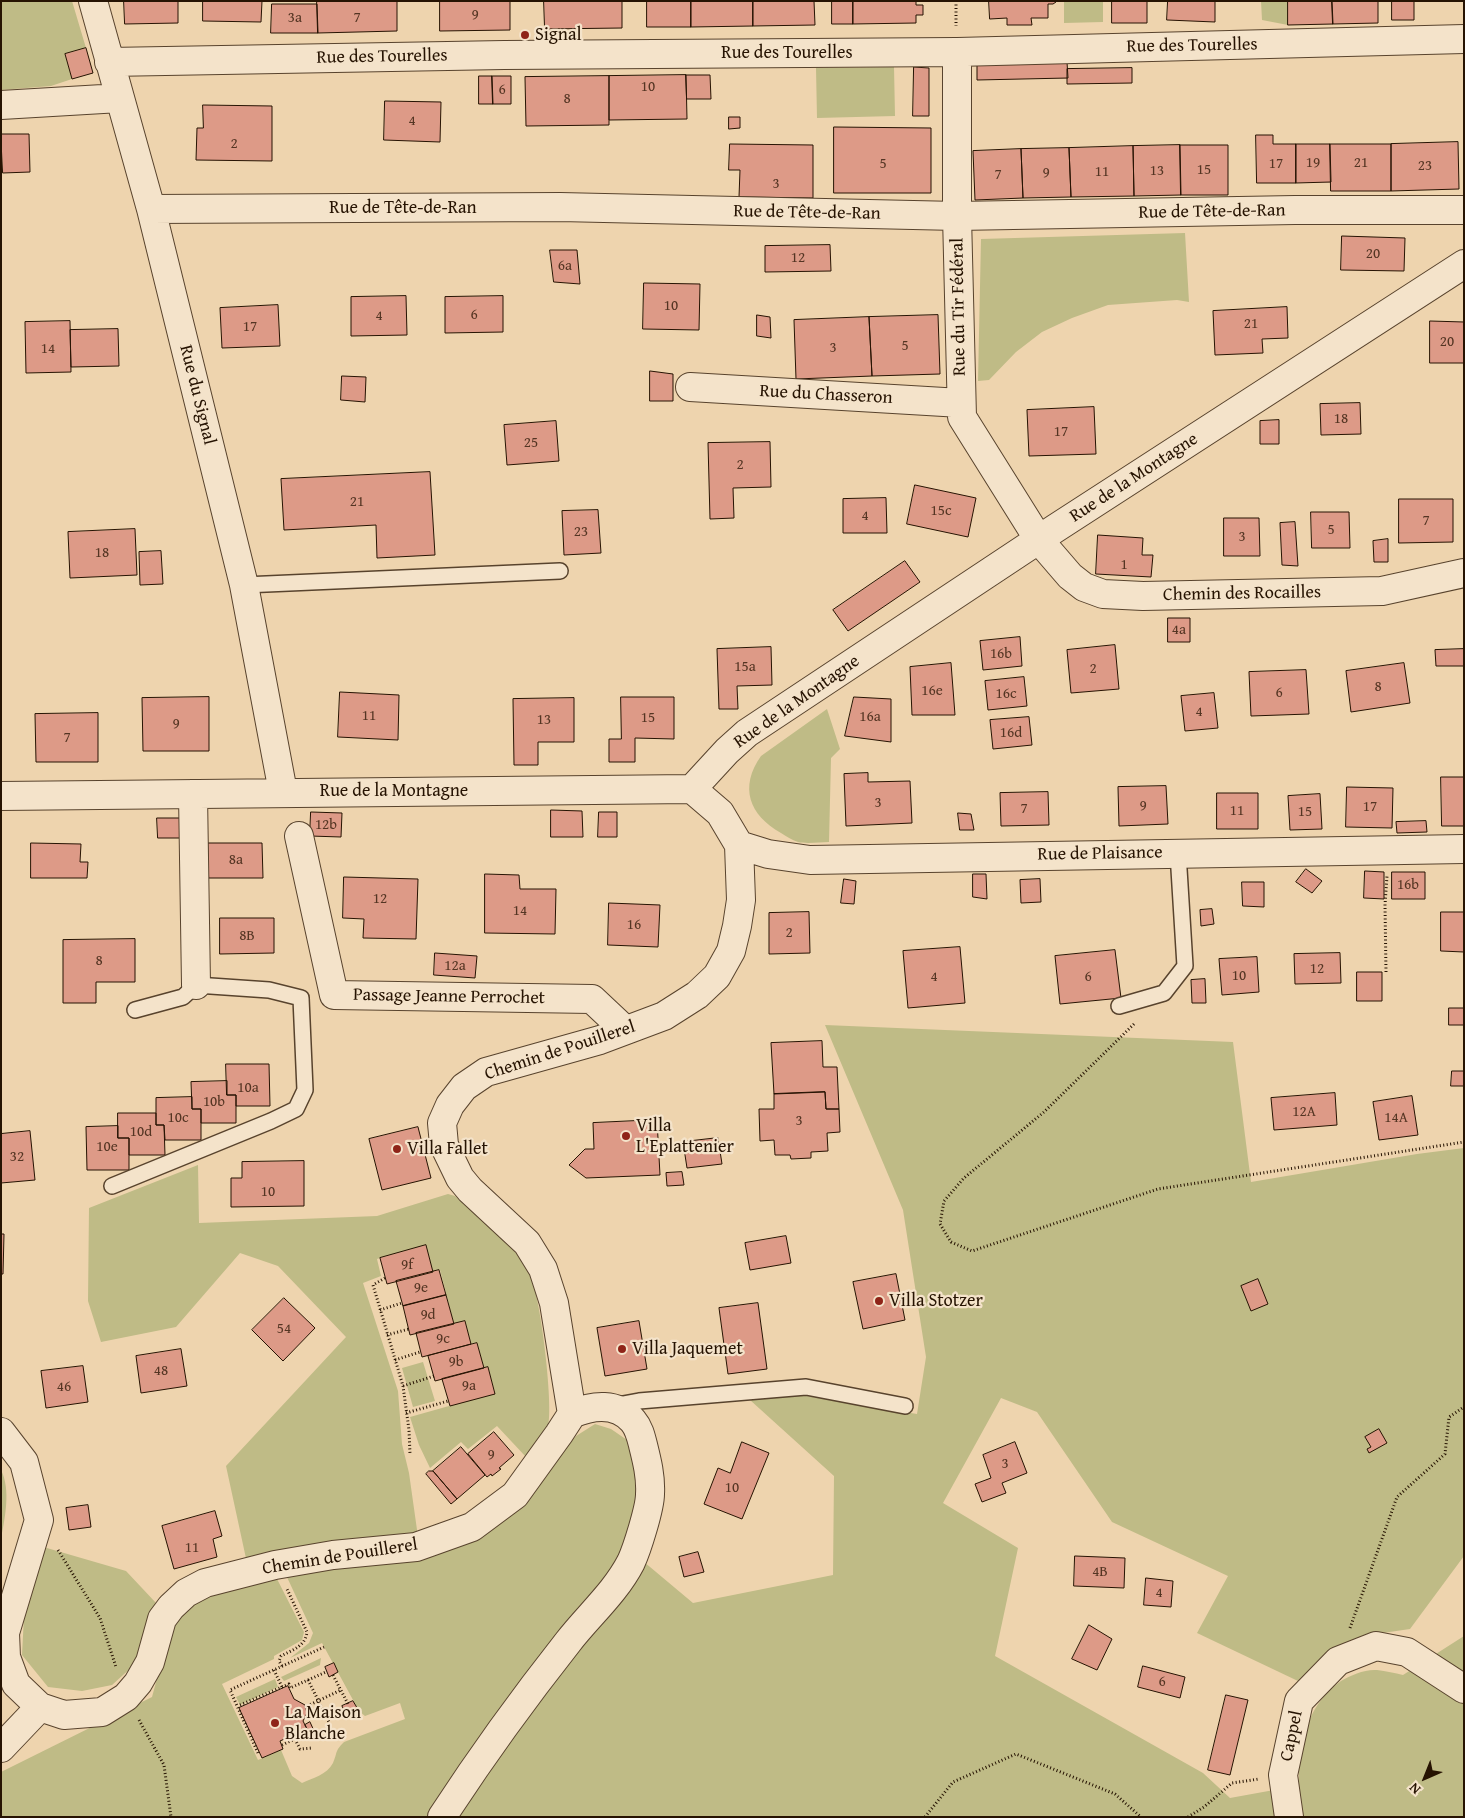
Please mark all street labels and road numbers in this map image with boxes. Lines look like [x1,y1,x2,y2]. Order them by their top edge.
street label: Rue des Tourelles [1126,34,1258,58]
street label: Rue des Tourelles [721,42,853,64]
street label: Rue des Tourelles [316,45,448,69]
street label: Rue de Tête-de-Ran [329,197,477,219]
street label: Rue de Tête-de-Ran [1138,200,1286,224]
street label: Rue de Tête-de-Ran [733,201,881,225]
street label: Rue du Tir Fédéral [947,238,971,376]
street label: Rue du Signal [174,343,220,447]
street label: Rue du Chasseron [759,381,893,409]
street label: Rue de la Montagne [1066,429,1202,527]
street label: Chemin des Rocailles [1163,582,1321,606]
street label: Rue de la Montagne [730,651,864,753]
street label: Rue de la Montagne [320,780,468,802]
street label: Rue de Plaisance [1037,842,1163,866]
street label: Passage Jeanne Perrochet [353,985,545,1009]
street label: Chemin de Pouillerel [482,1016,638,1086]
street label: Chemin de Pouillerel [261,1534,419,1580]
street label: Cappel [1276,1709,1308,1763]

